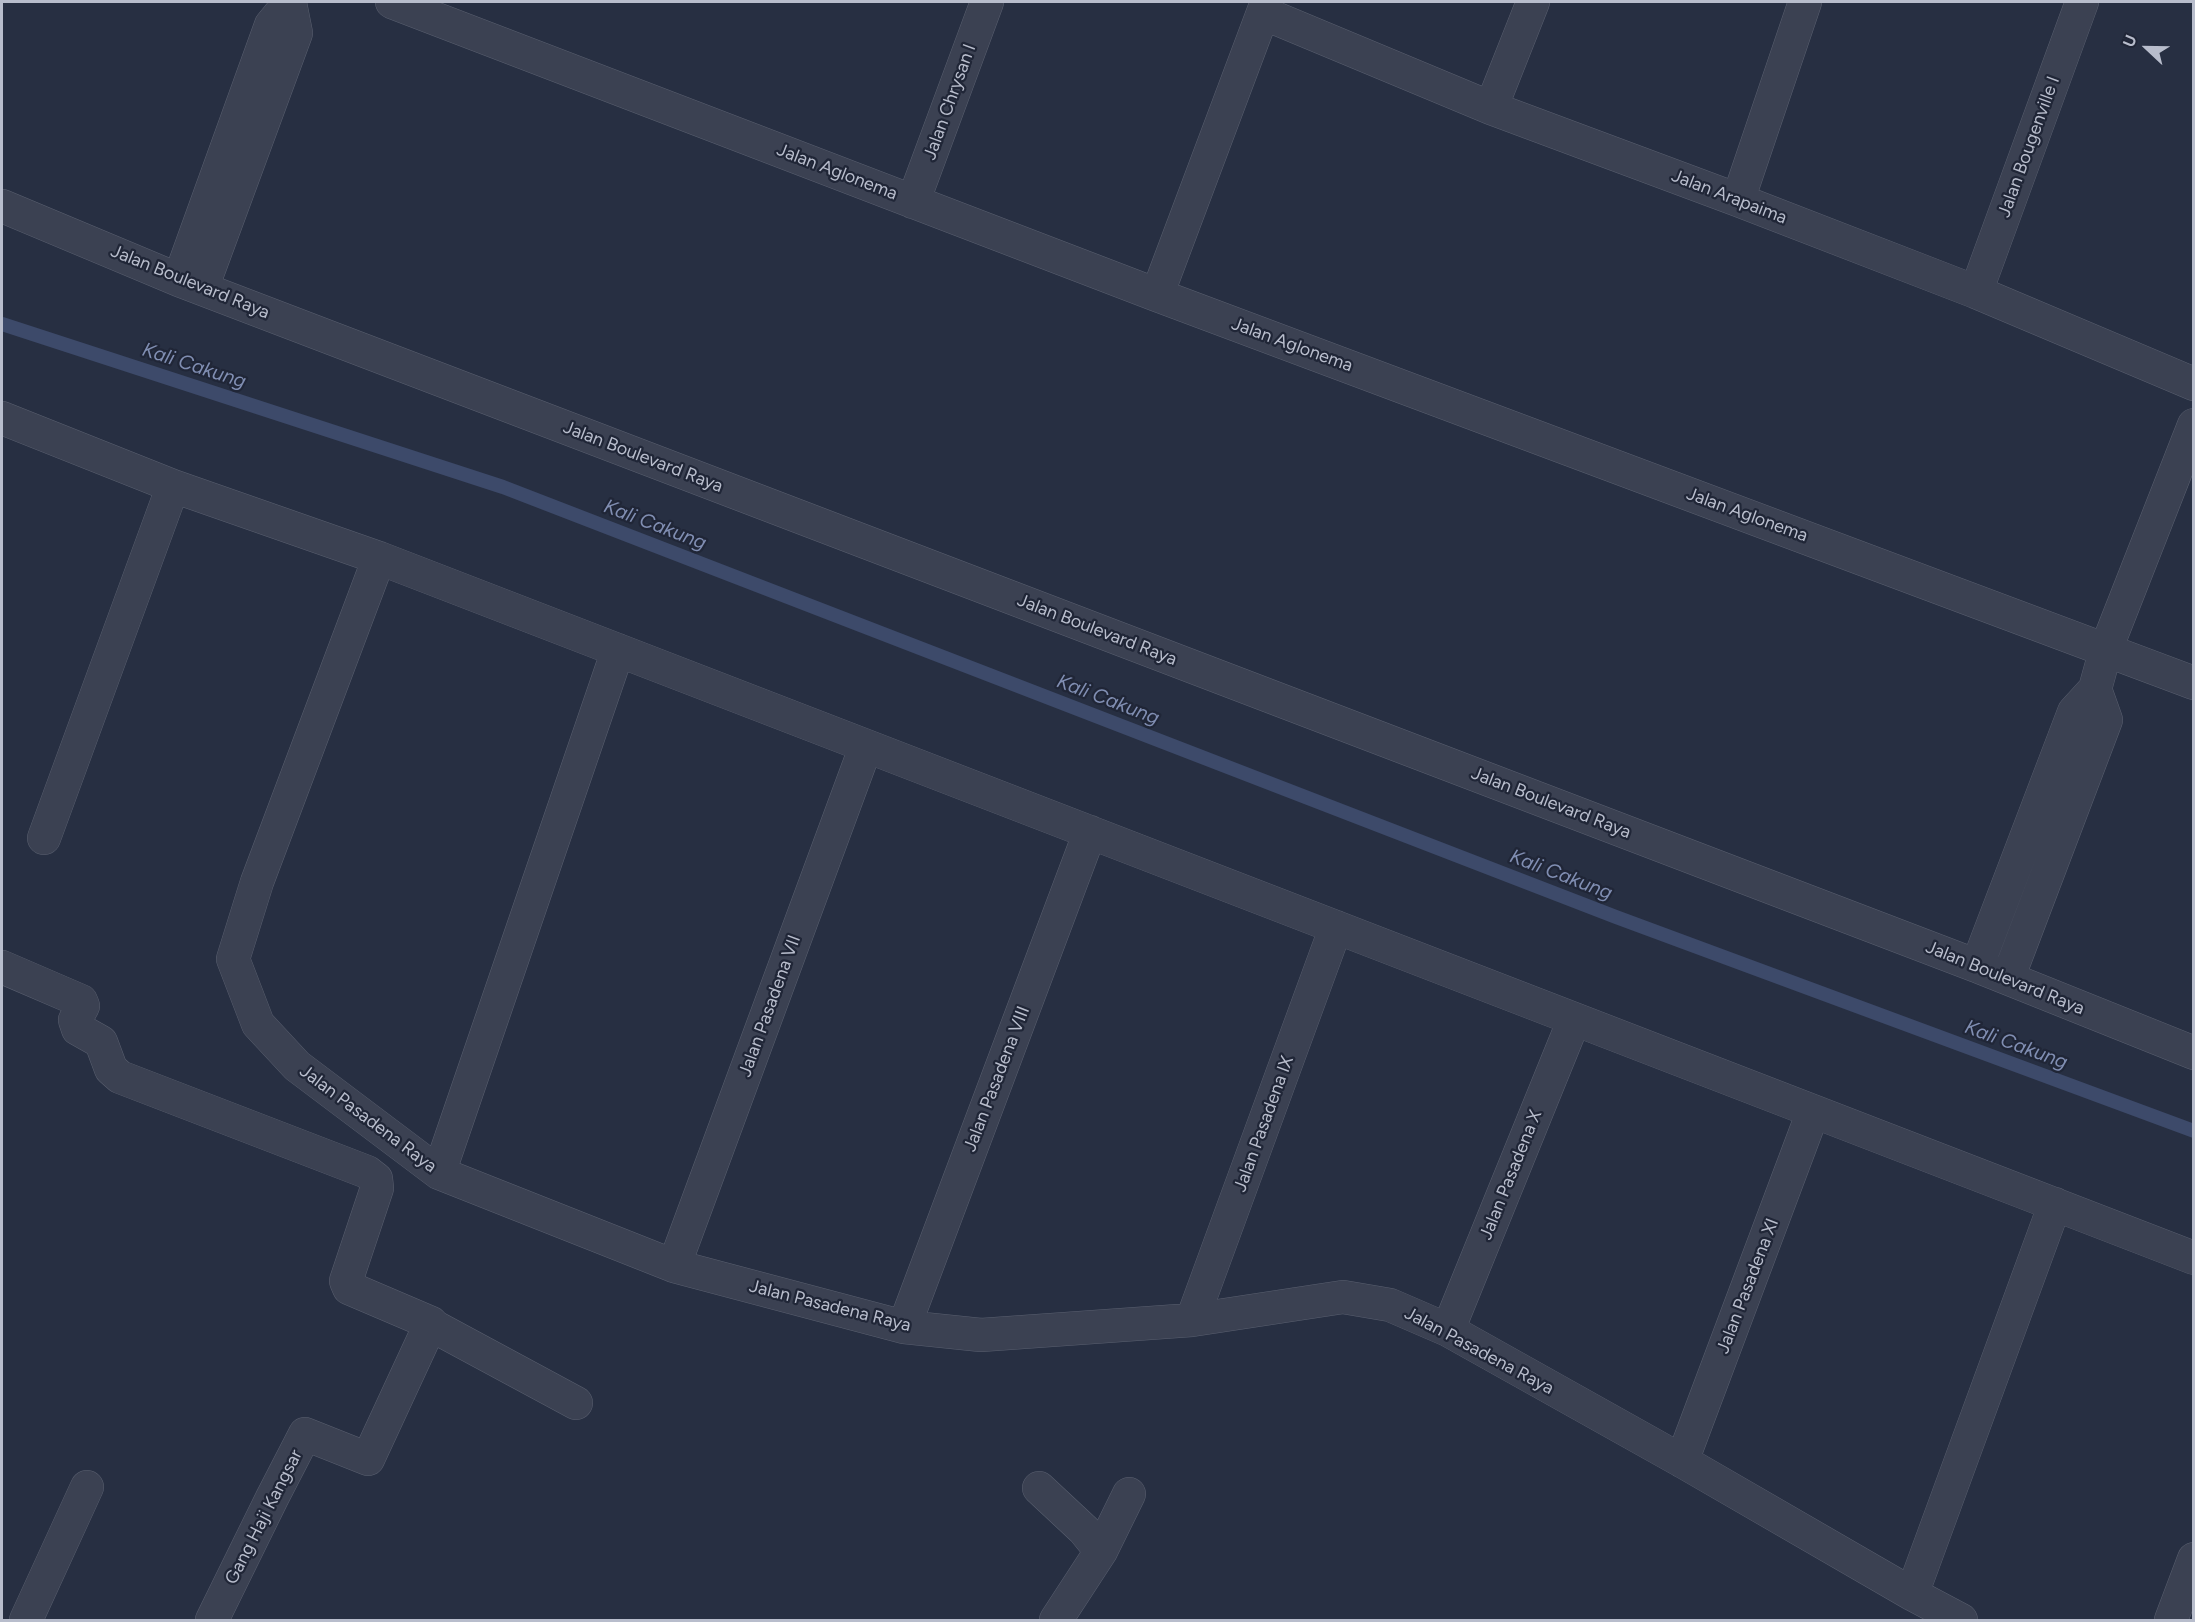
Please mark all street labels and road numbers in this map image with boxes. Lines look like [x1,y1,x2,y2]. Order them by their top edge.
street label: Jalan Chrysan I [919,41,981,163]
street label: Jalan Bougenville I [1993,74,2065,220]
street label: Jalan Aglonema [774,139,900,205]
street label: Jalan Arapaima [1668,165,1790,229]
street label: Jalan Boulevard Raya [107,240,273,324]
street label: Jalan Aglonema [1228,313,1356,377]
street label: Jalan Boulevard Raya [560,417,726,497]
street label: Jalan Aglonema [1683,483,1811,547]
street label: Jalan Boulevard Raya [1014,590,1180,670]
street label: Jalan Boulevard Raya [1468,763,1634,843]
street label: Jalan Pasadena VII [734,932,806,1080]
street label: Jalan Boulevard Raya [1922,936,2088,1020]
street label: Jalan Pasadena VIII [959,1003,1035,1155]
street label: Jalan Pasadena IX [1229,1053,1299,1195]
street label: Jalan Pasadena Raya [295,1060,441,1178]
street label: Jalan Pasadena X [1475,1107,1547,1243]
street label: Jalan Pasadena XI [1712,1215,1784,1357]
street label: Jalan Pasadena Raya [747,1275,913,1337]
street label: Jalan Pasadena Raya [1401,1303,1557,1399]
street label: Gang Haji Kangsar [221,1446,307,1588]

